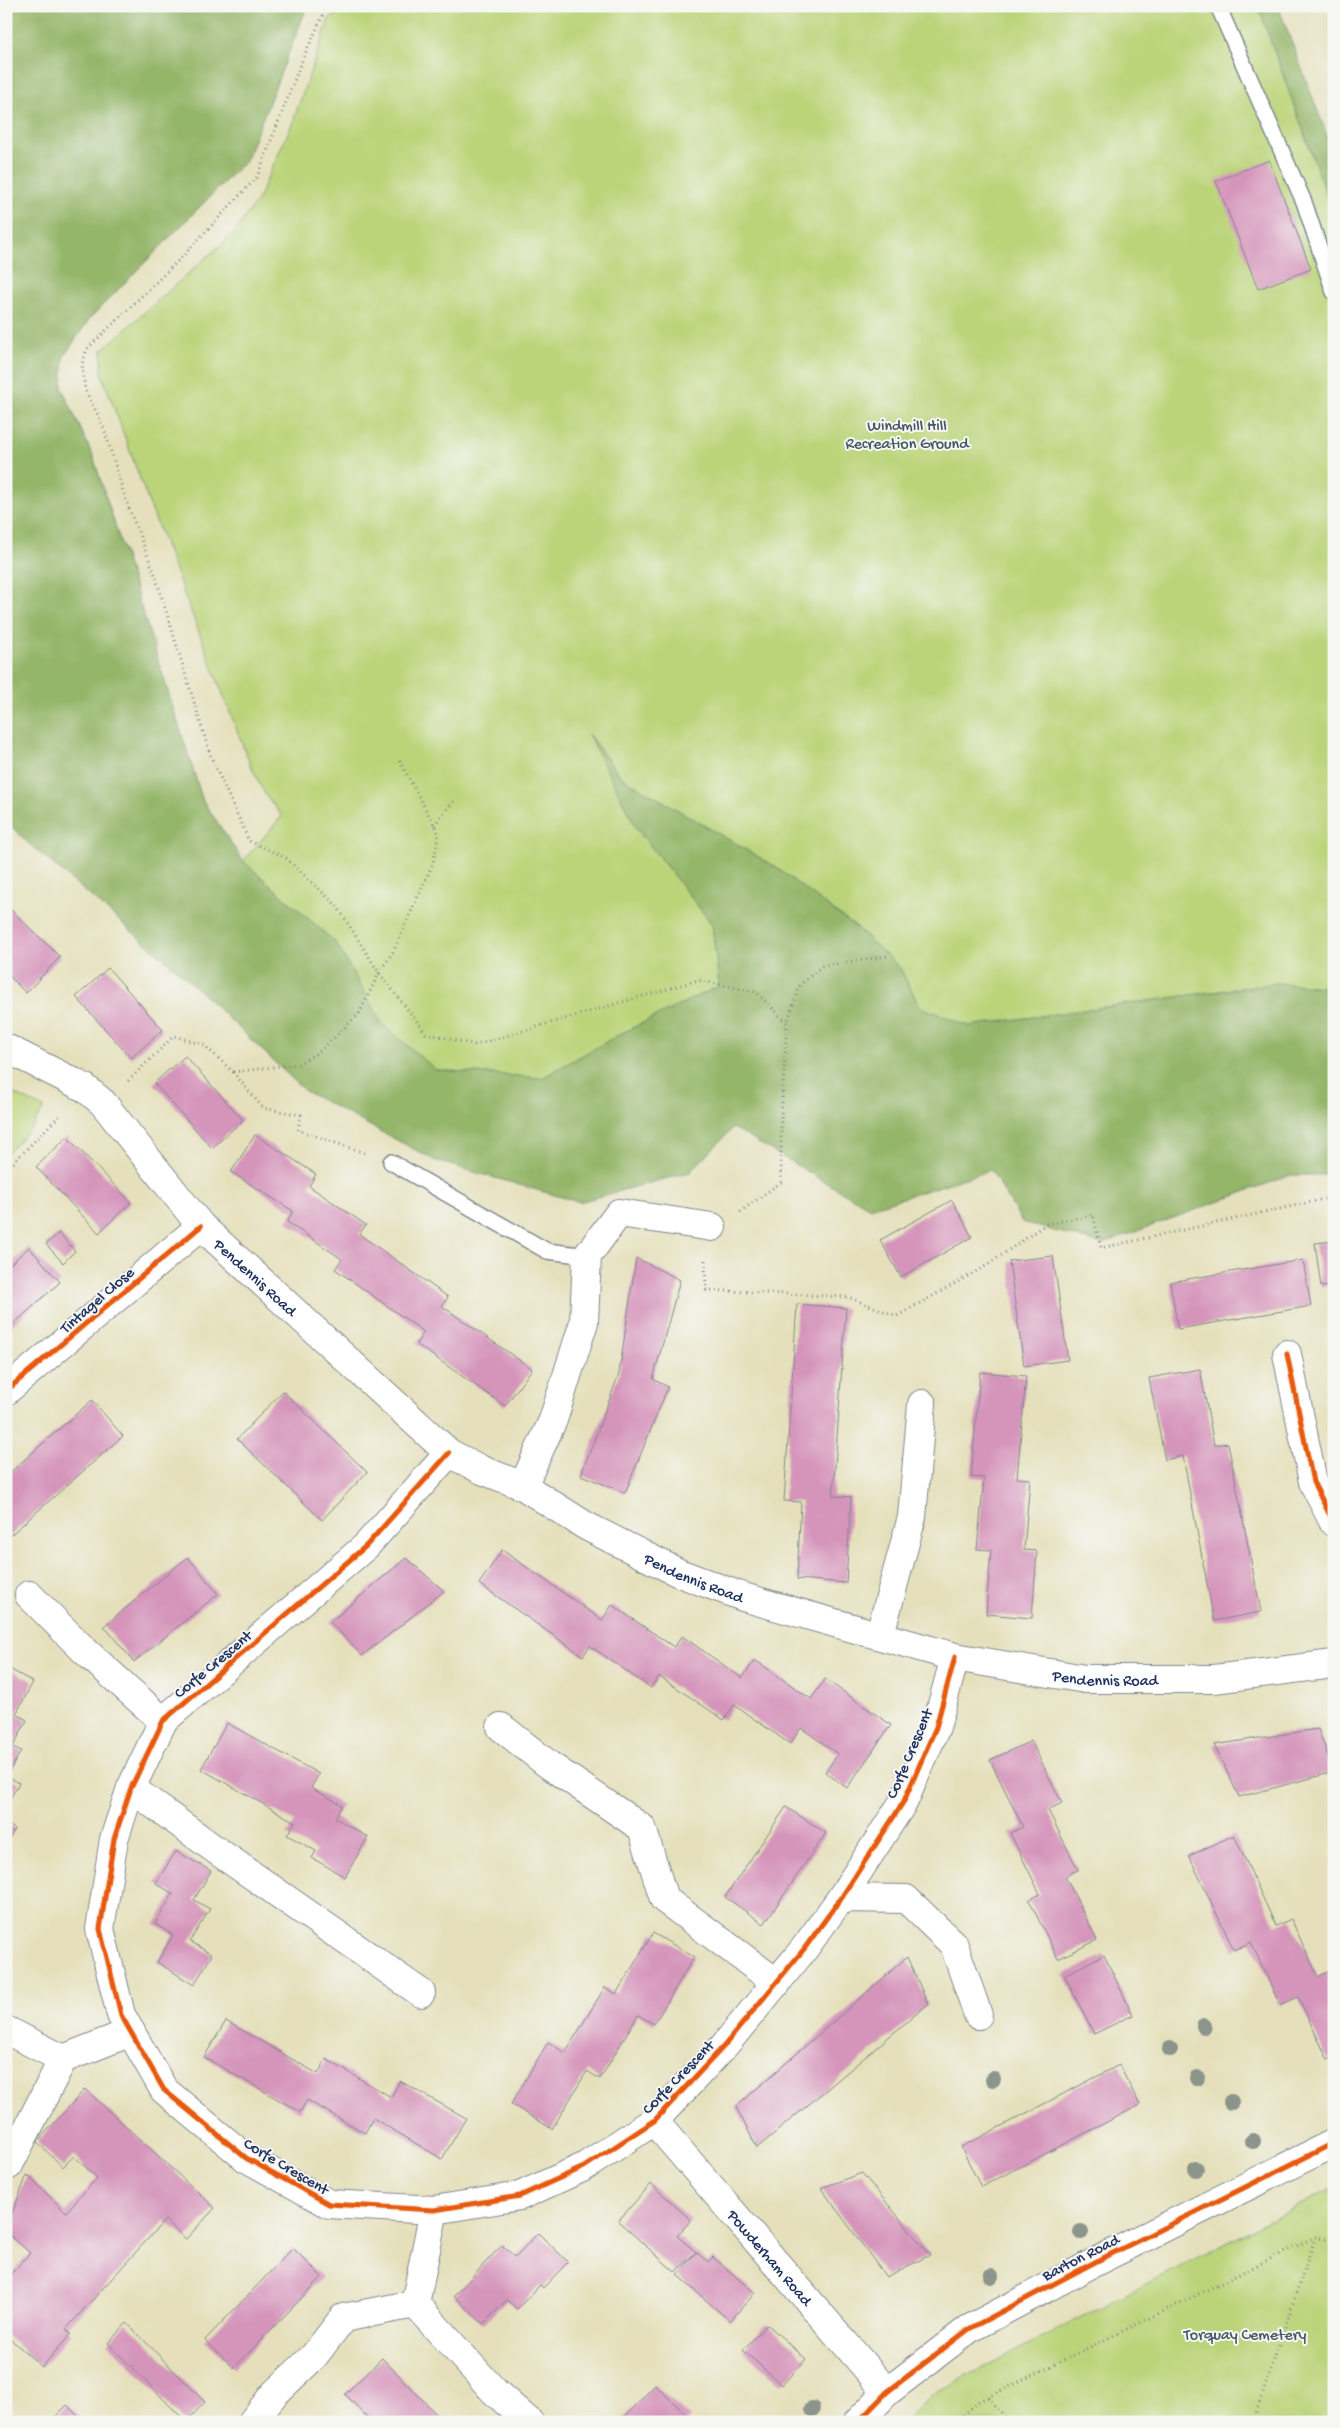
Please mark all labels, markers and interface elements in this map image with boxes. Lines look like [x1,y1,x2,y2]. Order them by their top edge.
park label: Windmill Hill Recreation Ground [845,418,970,455]
street label: Pendennis Road [208,1236,300,1323]
street label: Tintagel Close [57,1264,140,1340]
street label: Pendennis Road [639,1550,747,1610]
street label: Corfe Crescent [171,1627,258,1704]
street label: Pendennis Road [1050,1667,1160,1692]
street label: Corfe Crescent [884,1705,939,1802]
street label: Corfe Crescent [639,2036,721,2120]
street label: Corfe Crescent [239,2135,332,2202]
street label: Powderham Road [721,2206,816,2312]
street label: Barton Road [1039,2231,1125,2287]
park label: Torquay Cemetery [1183,2327,1306,2346]

